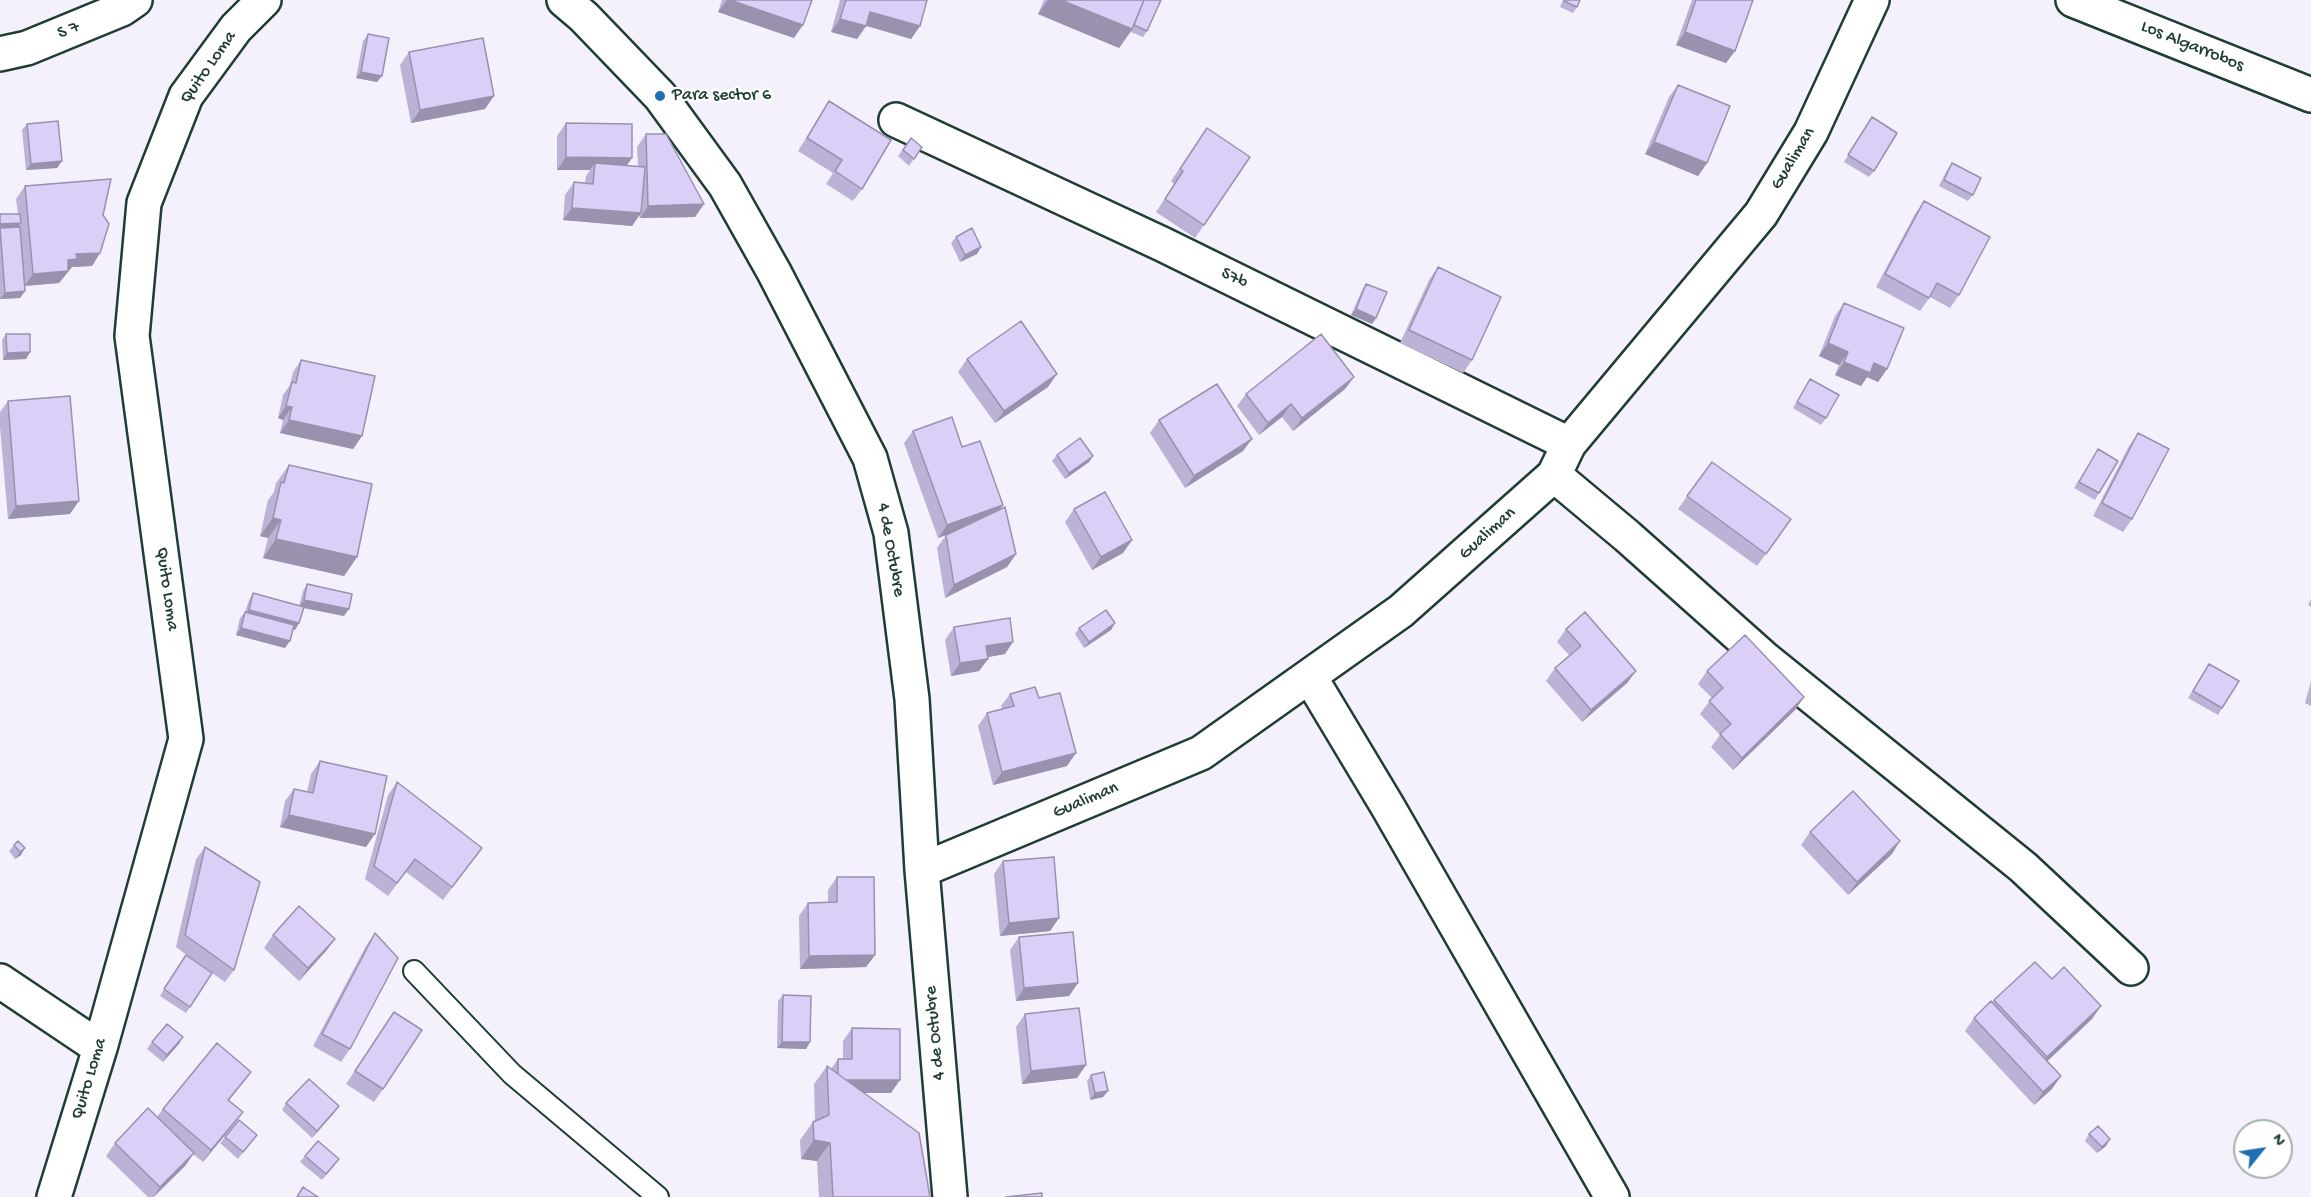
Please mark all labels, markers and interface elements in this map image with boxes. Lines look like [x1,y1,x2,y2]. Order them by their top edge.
street label: S 7 [55,17,83,45]
street label: Los Algarrobos [2137,17,2247,77]
street label: Quito Loma [176,27,242,109]
place label: Para sector 6 [672,85,771,107]
marker: Para sector 6 [653,89,667,103]
street label: Gualiman [1767,124,1821,194]
street label: S7b [1217,263,1251,295]
street label: 4 de Octubre [871,501,909,599]
street label: Gualiman [1455,503,1521,565]
street label: Quito Loma [149,546,183,632]
street label: Gualiman [1050,778,1122,824]
street label: 4 de Octubre [921,985,951,1081]
street label: Quito Loma [67,1036,113,1122]
north arrow [2233,1119,2293,1179]
text: N [2266,1131,2288,1150]

